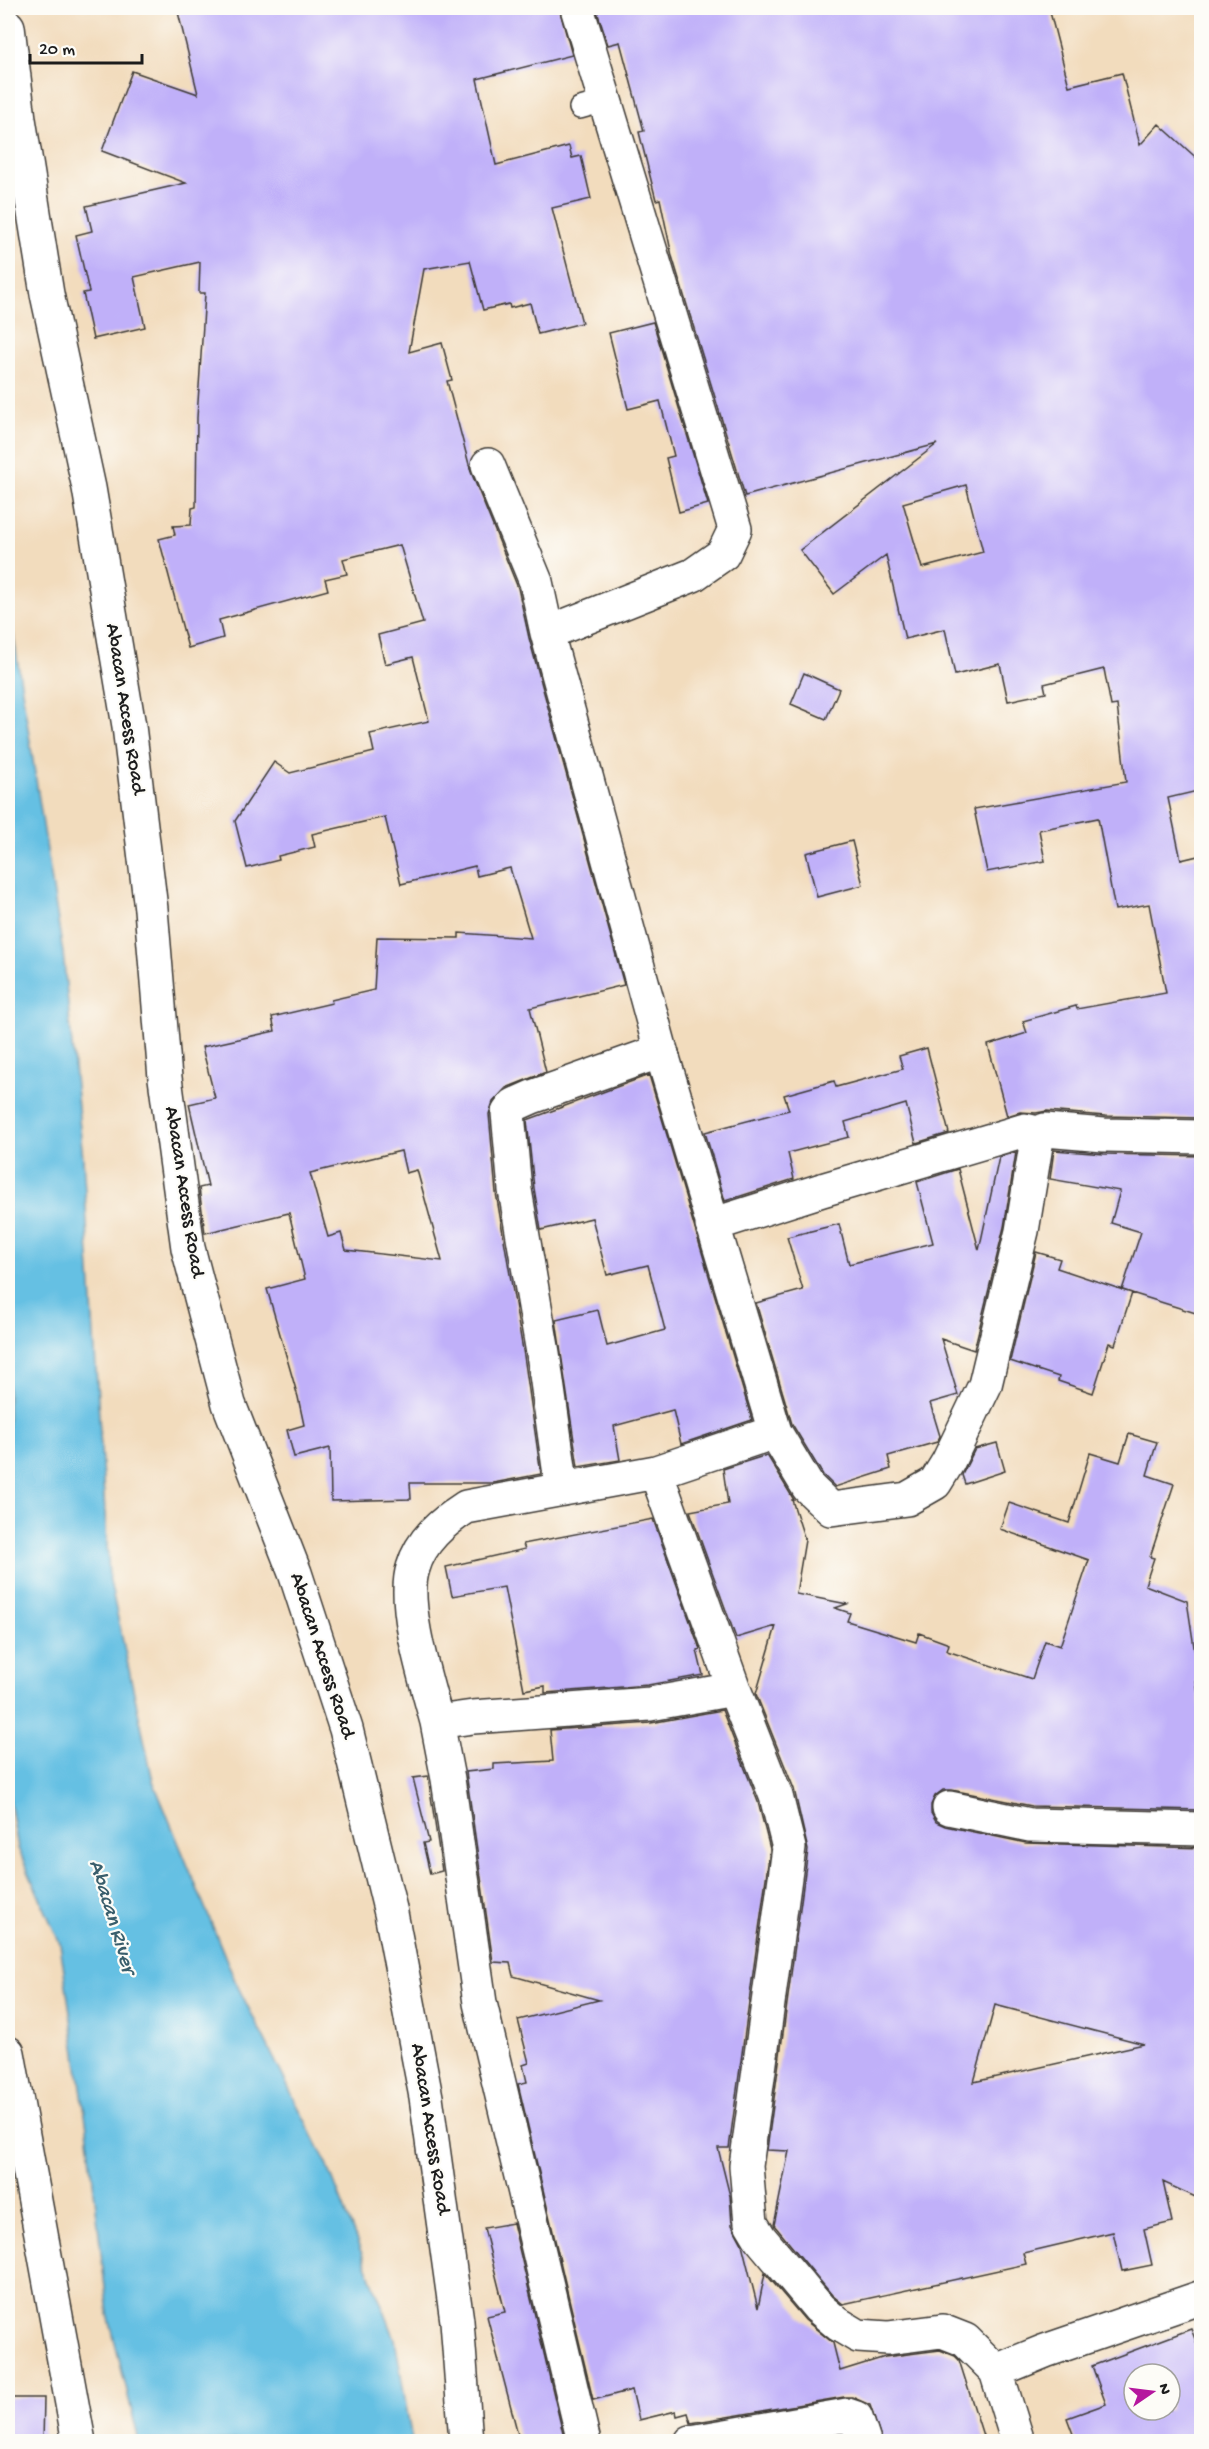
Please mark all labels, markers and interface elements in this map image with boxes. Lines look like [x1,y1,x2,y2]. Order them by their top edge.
scale bar [30,27,142,65]
text: 20 m [39,40,75,61]
street label: Abacan Access Road [98,622,150,798]
street label: Abacan Access Road [157,1105,209,1281]
street label: Abacan Access Road [282,1570,360,1744]
water label: Abacan River [81,1857,142,1981]
street label: Abacan Access Road [403,2042,455,2218]
north arrow [1122,2362,1182,2422]
text: N [1153,2382,1174,2397]

